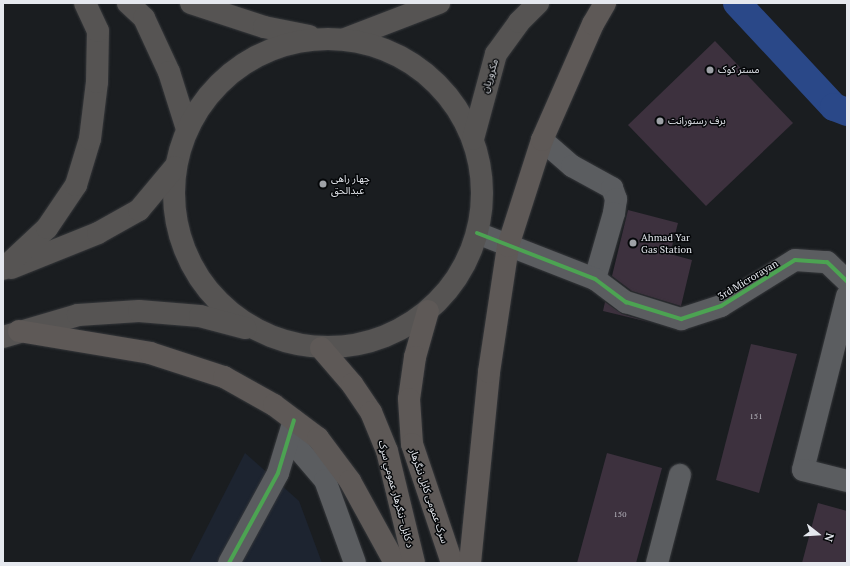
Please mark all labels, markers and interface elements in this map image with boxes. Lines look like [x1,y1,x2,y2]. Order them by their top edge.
street label: مکروریان [479,58,501,94]
place label: مستر کوک [718,64,759,76]
marker: مستر کوک [705,65,715,75]
place label: برف رستورانت [668,115,726,127]
marker: برف رستورانت [655,116,665,126]
place label: چهار راهی عبدالحق [331,172,370,196]
marker: چهار راهی عبدالحق [318,179,328,189]
place label: Ahmad Yar Gas Station [641,231,692,254]
marker: Ahmad Yar Gas Station [628,238,638,248]
street label: 3rd Microrayan [716,257,780,303]
house number: 151 [750,412,762,422]
street label: د کابل–ننګرهار عمومي سړک [376,439,416,549]
street label: سرک عمومی کابل ننگرهار [407,447,451,545]
house number: 150 [614,510,626,520]
north arrow [798,514,838,554]
text: N [822,531,837,544]

